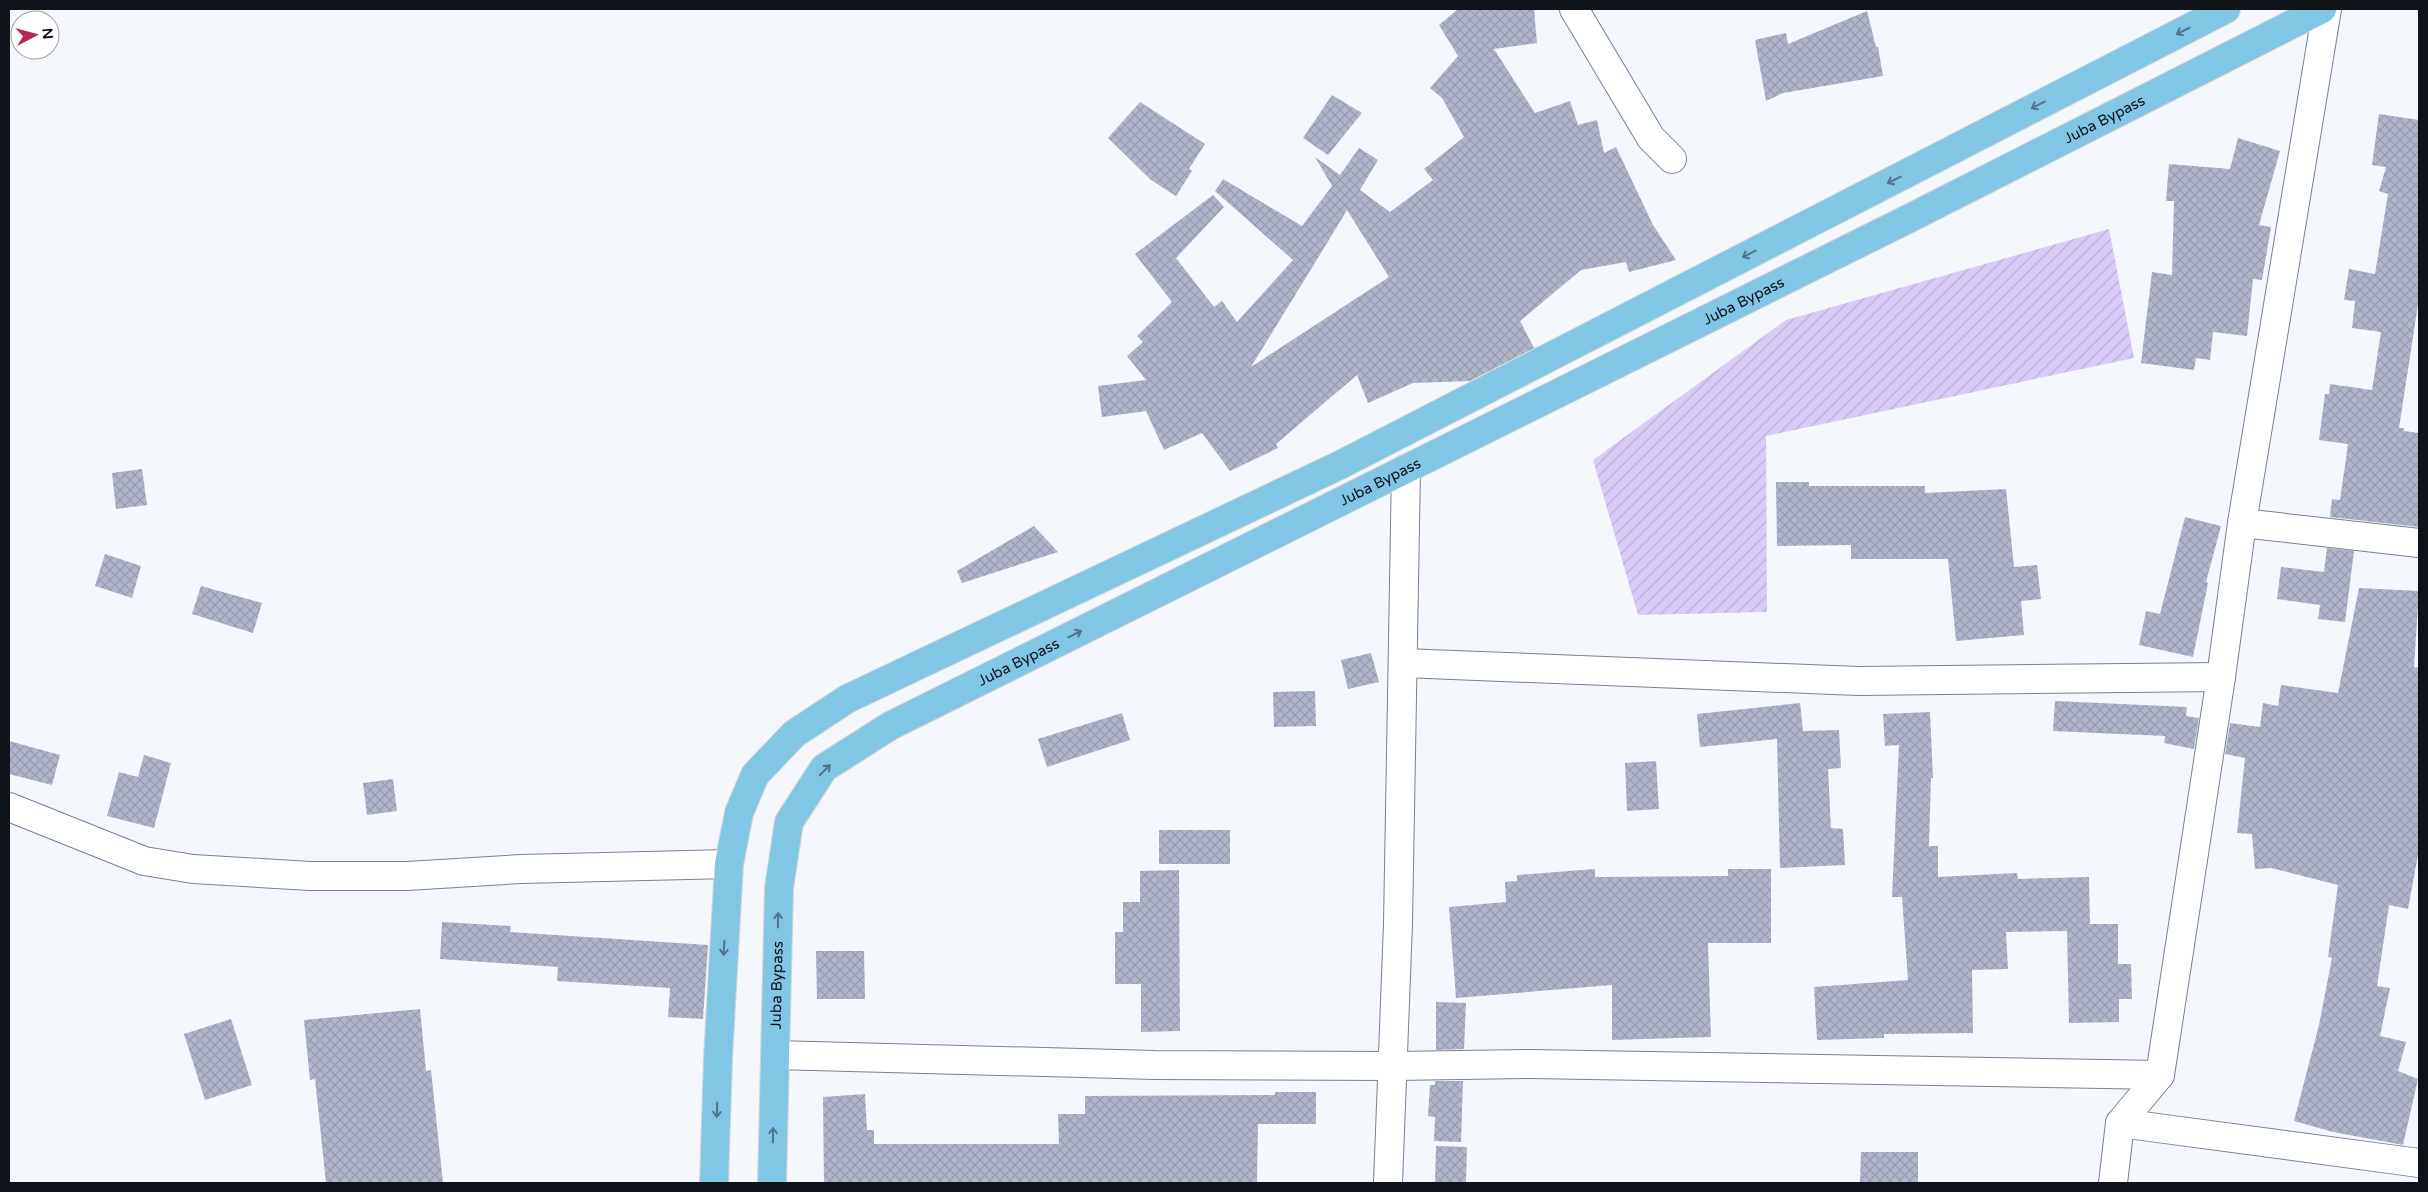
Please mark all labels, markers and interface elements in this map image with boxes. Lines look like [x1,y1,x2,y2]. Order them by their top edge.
north arrow [10,10,60,60]
text: N [38,27,56,40]
one-way arrow [2176,27,2191,36]
street label: Juba Bypass [2061,91,2148,147]
one-way arrow [2031,100,2046,110]
one-way arrow [1887,176,1902,185]
one-way arrow [1742,249,1757,259]
street label: Juba Bypass [1700,273,1787,329]
street label: Juba Bypass [1337,454,1424,510]
one-way arrow [1067,629,1082,638]
street label: Juba Bypass [975,634,1062,690]
one-way arrow [819,764,831,776]
one-way arrow [773,912,783,928]
one-way arrow [720,939,729,955]
street label: Juba Bypass [767,941,787,1030]
one-way arrow [712,1102,721,1118]
one-way arrow [768,1127,778,1143]

